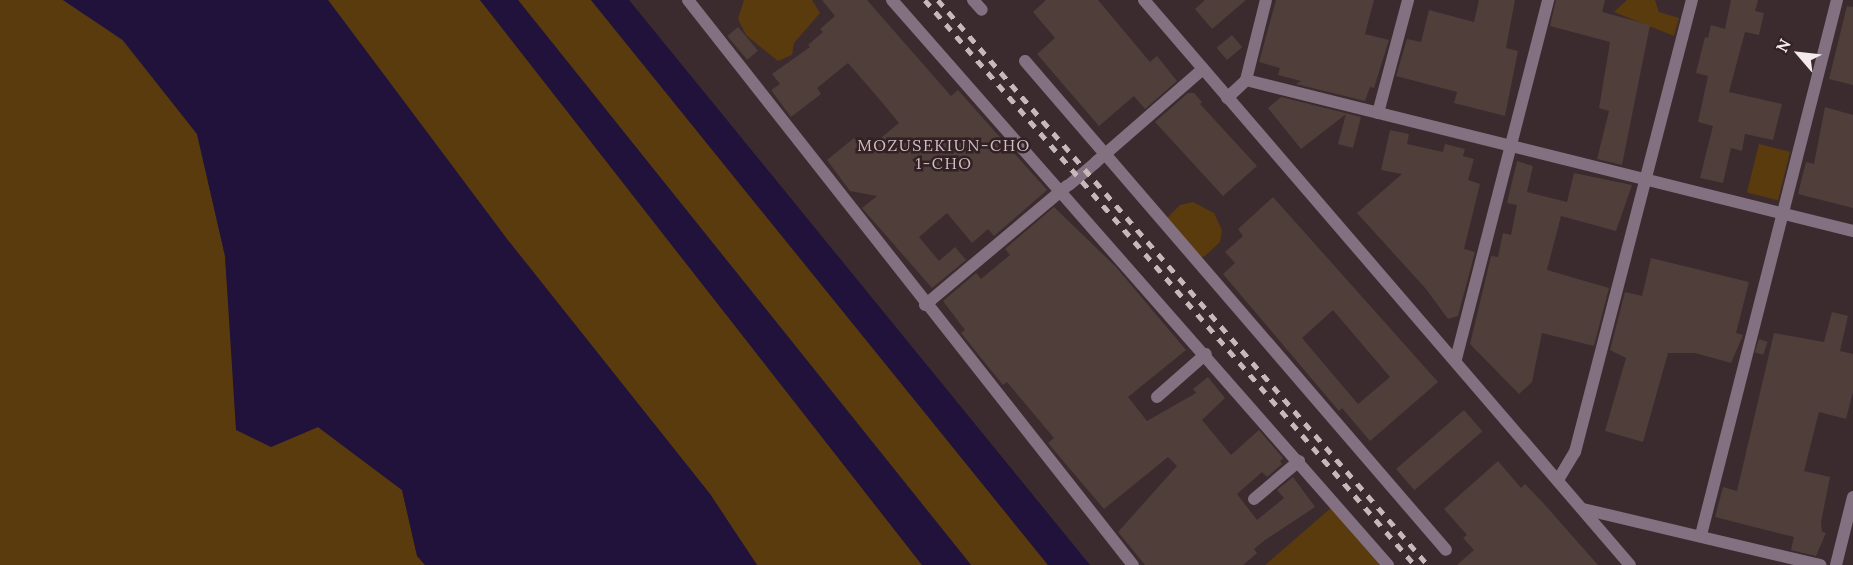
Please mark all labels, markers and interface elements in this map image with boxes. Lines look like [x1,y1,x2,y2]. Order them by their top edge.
north arrow [1769,24,1829,84]
text: N [1771,35,1795,56]
district label: MOZUSEKIUN-CHO 1-CHO [857,135,1031,173]

